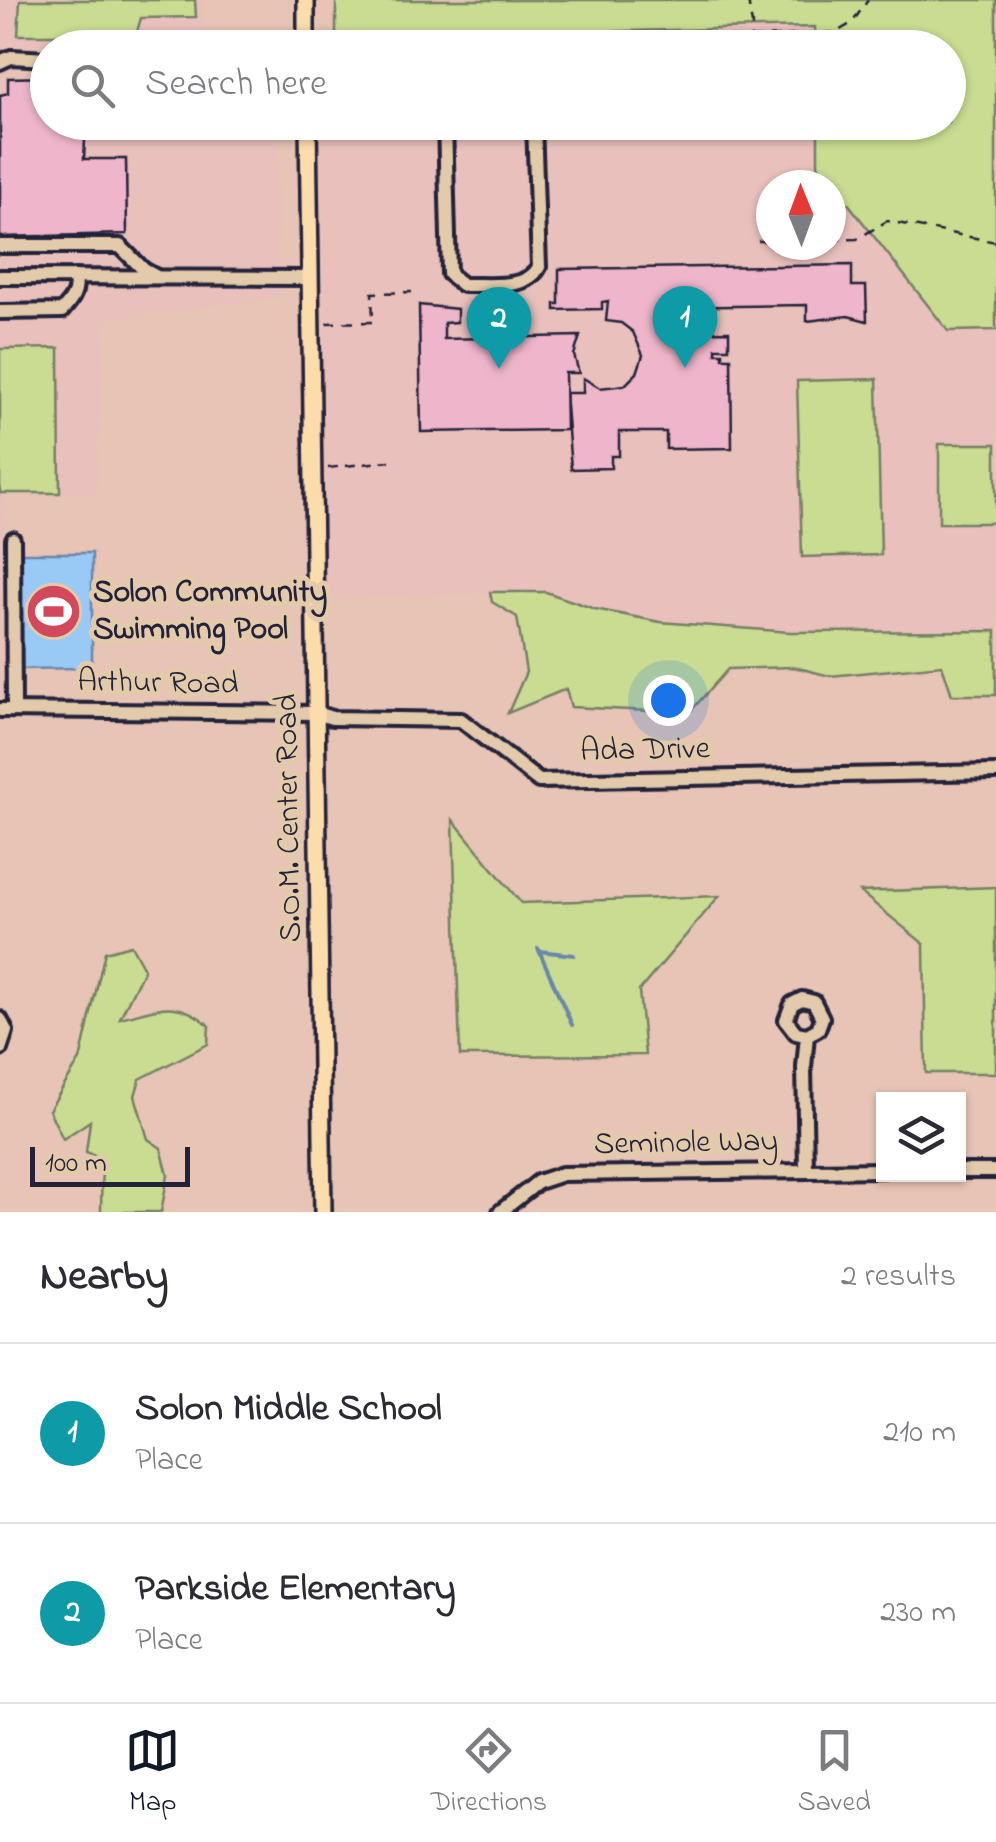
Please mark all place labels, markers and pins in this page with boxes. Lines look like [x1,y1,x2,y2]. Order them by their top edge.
pin: 2 [466,286,532,369]
pin: 1 [652,286,718,368]
place label: Solon Community Swimming Pool [93,570,327,655]
sports icon: Solon Community Swimming Pool [24,581,84,641]

